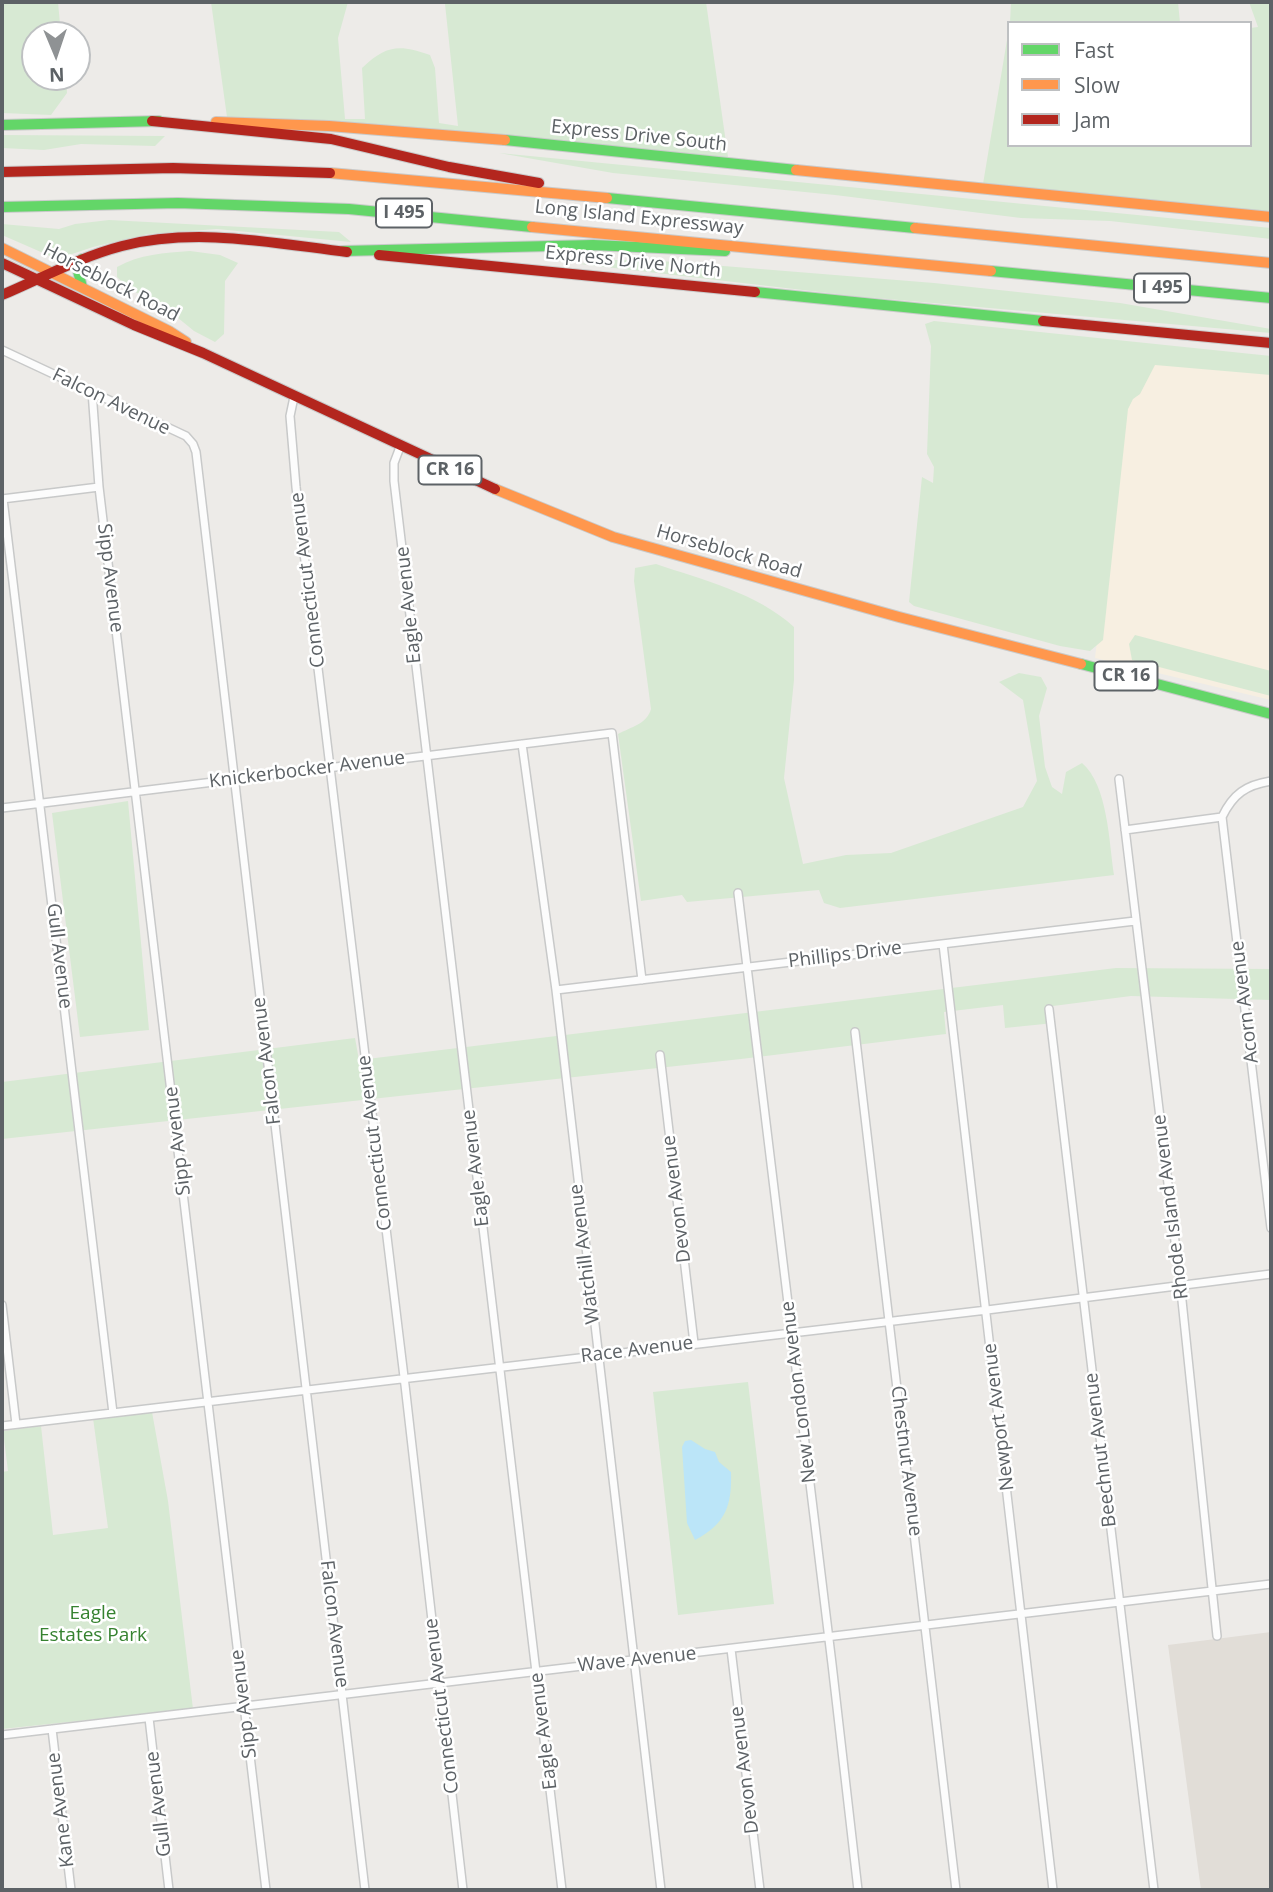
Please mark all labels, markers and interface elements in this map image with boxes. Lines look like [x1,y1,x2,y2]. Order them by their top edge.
north arrow [21,21,91,91]
legend [1007,21,1252,147]
text: Fast [1074,36,1114,64]
text: N [48,62,65,88]
text: Slow [1074,71,1120,99]
text: Jam [1074,106,1111,134]
street label: Express Drive South [550,115,728,157]
street label: Long Island Expressway [534,196,744,240]
road number: I 495 [376,198,432,228]
street label: Horseblock Road [39,239,183,327]
street label: Express Drive North [544,241,722,283]
road number: I 495 [1134,274,1190,302]
street label: Falcon Avenue [48,364,174,440]
road number: CR 16 [419,456,482,484]
street label: Connecticut Avenue [286,491,330,669]
street label: Horseblock Road [654,520,804,584]
street label: Sipp Avenue [92,522,128,634]
street label: Eagle Avenue [391,545,427,665]
road number: CR 16 [1094,662,1158,690]
street label: Knickerbocker Avenue [208,747,406,793]
street label: Gull Avenue [41,902,77,1010]
street label: Phillips Drive [787,937,903,973]
street label: Acorn Avenue [1226,940,1264,1064]
street label: Falcon Avenue [248,996,286,1126]
street label: Connecticut Avenue [353,1054,397,1232]
street label: Sipp Avenue [160,1085,196,1197]
street label: Eagle Avenue [457,1108,495,1228]
street label: Rhode Island Avenue [1148,1113,1194,1301]
street label: Devon Avenue [658,1134,696,1264]
street label: Watchill Avenue [565,1183,605,1325]
street label: New London Avenue [777,1300,821,1484]
street label: Race Avenue [579,1332,695,1368]
street label: Newport Avenue [979,1342,1019,1492]
street label: Beechnut Avenue [1080,1371,1122,1529]
street label: Chestnut Avenue [885,1385,927,1537]
street label: Falcon Avenue [315,1559,353,1689]
park label: Eagle Estates Park [39,1603,147,1647]
street label: Connecticut Avenue [420,1617,464,1795]
street label: Wave Avenue [576,1642,698,1678]
street label: Sipp Avenue [226,1648,262,1760]
street label: Eagle Avenue [525,1671,563,1791]
street label: Devon Avenue [726,1705,764,1835]
street label: Gull Avenue [141,1750,177,1858]
street label: Kane Avenue [43,1751,79,1869]

